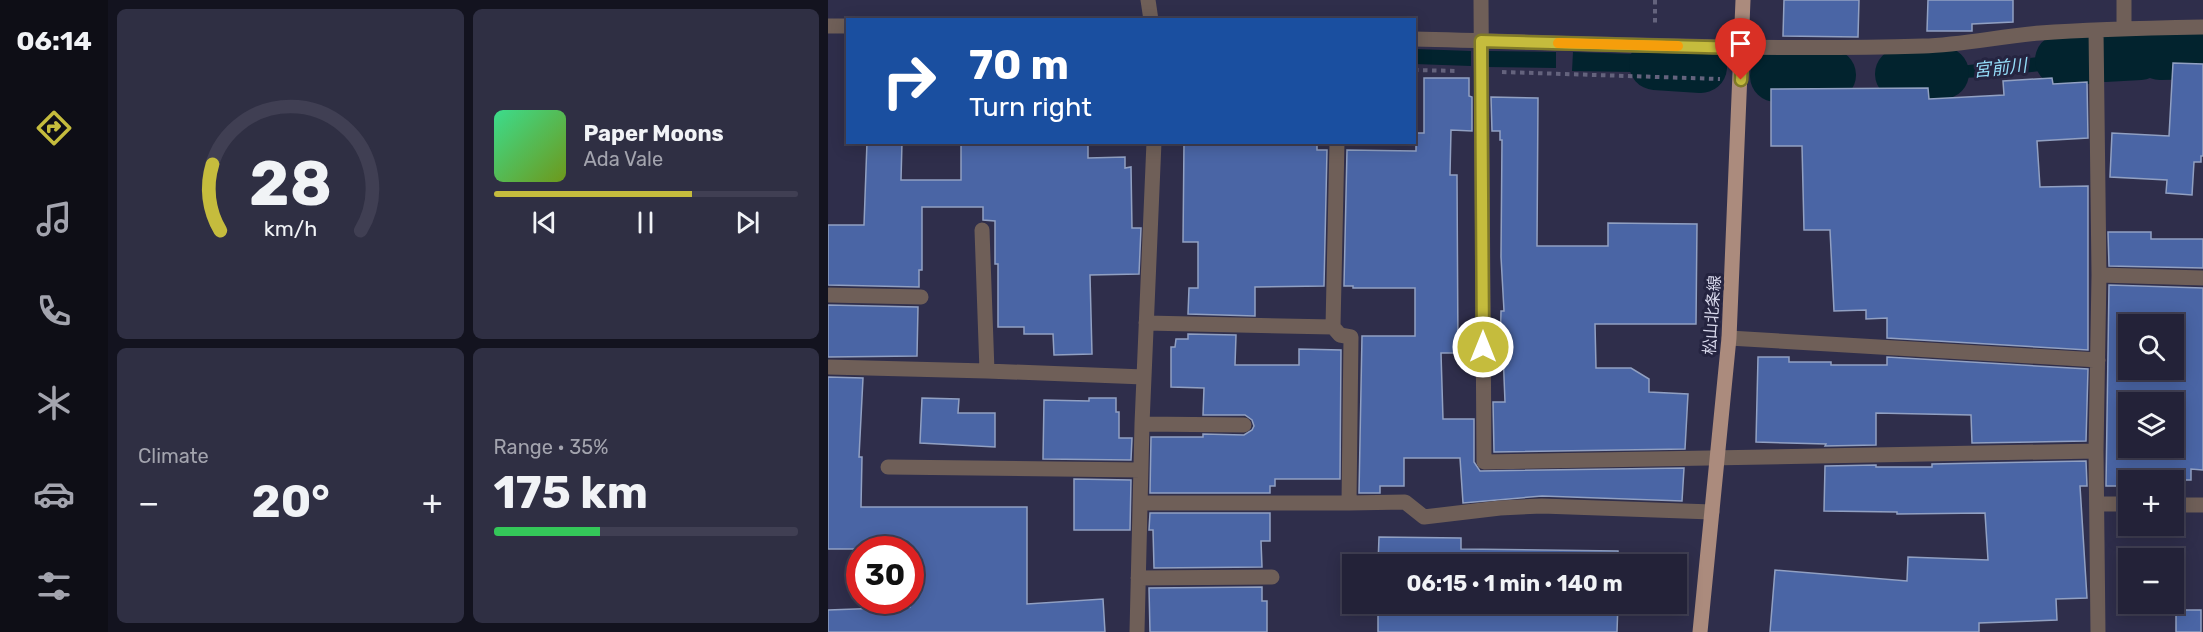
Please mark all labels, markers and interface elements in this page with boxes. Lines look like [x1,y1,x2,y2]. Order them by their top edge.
pin [1715,18,1766,80]
text: 06:14 [16,25,92,57]
icon: arrive [1724,27,1757,60]
text: 70 m [969,40,1069,90]
icon: right [870,42,948,120]
water label: 宮前川 [1972,54,2030,82]
text: Turn right [969,91,1092,123]
icon: directions [33,107,75,149]
text: Paper Moons [584,120,724,147]
text: 28 [249,147,332,221]
text: Ada Vale [584,147,663,171]
icon: music [33,198,75,240]
icon: previous [528,206,561,239]
icon: pause [629,206,662,239]
icon: next [731,206,764,239]
text: km/h [263,217,317,242]
street label: 松山北条線 [1700,274,1724,356]
icon: phone [33,290,75,332]
map controls [2118,314,2184,614]
button: search [2118,314,2184,380]
position arrow [1451,315,1515,379]
icon: climate [33,382,75,424]
button: layers [2118,392,2184,458]
text: Range · 35% [494,435,608,459]
text: Climate [138,444,209,468]
text: 175 km [494,466,648,519]
button: + [2118,470,2184,536]
icon: car [33,473,75,515]
text: 20° [252,475,330,528]
text: − [138,483,159,522]
text: + [422,483,443,522]
speed limit sign: 30 [846,536,924,614]
button: − [2118,548,2184,614]
icon: filters [33,565,75,607]
text: 06:15 · 1 min · 140 m [1406,570,1623,597]

